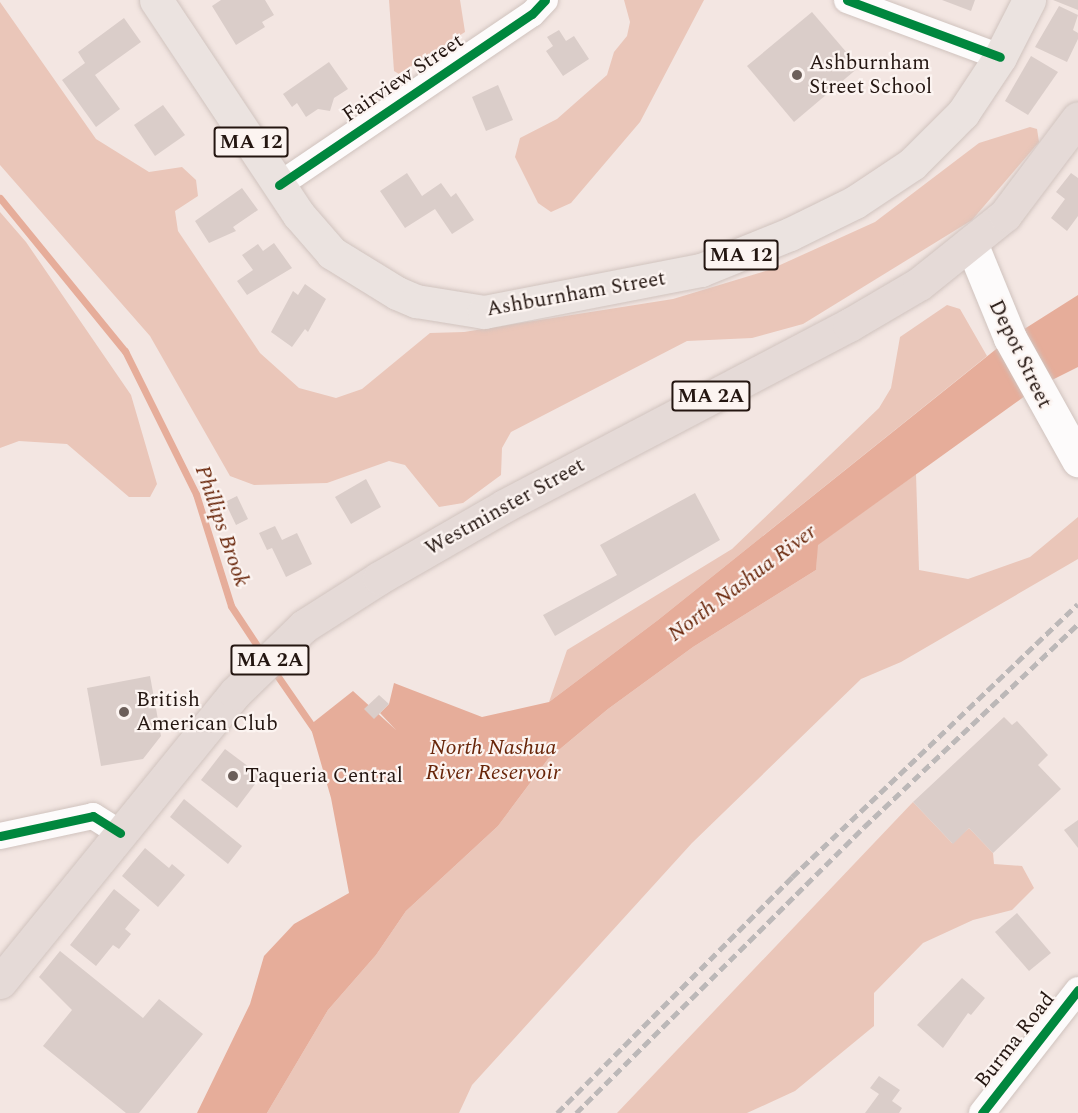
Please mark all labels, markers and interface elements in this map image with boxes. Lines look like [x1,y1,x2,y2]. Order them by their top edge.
street label: Fairview Street [338,28,468,128]
place label: Ashburnham Street School [809,50,932,100]
marker: Ashburnham Street School [790,68,804,82]
road number: MA 12 [214,125,288,159]
road number: MA 12 [704,238,778,272]
street label: Ashburnham Street [484,266,668,322]
street label: Depot Street [983,296,1057,412]
road number: MA 2A [670,379,752,413]
street label: Westminster Street [421,453,589,561]
water label: Phillips Brook [189,462,255,590]
water label: North Nashua River [663,519,821,647]
road number: MA 2A [230,643,310,677]
place label: British American Club [136,687,278,737]
marker: British American Club [117,705,131,719]
water label: North Nashua River Reservoir [426,734,560,786]
place label: Taqueria Central [245,763,403,789]
marker: Taqueria Central [226,769,240,783]
street label: Burma Road [970,987,1060,1093]

